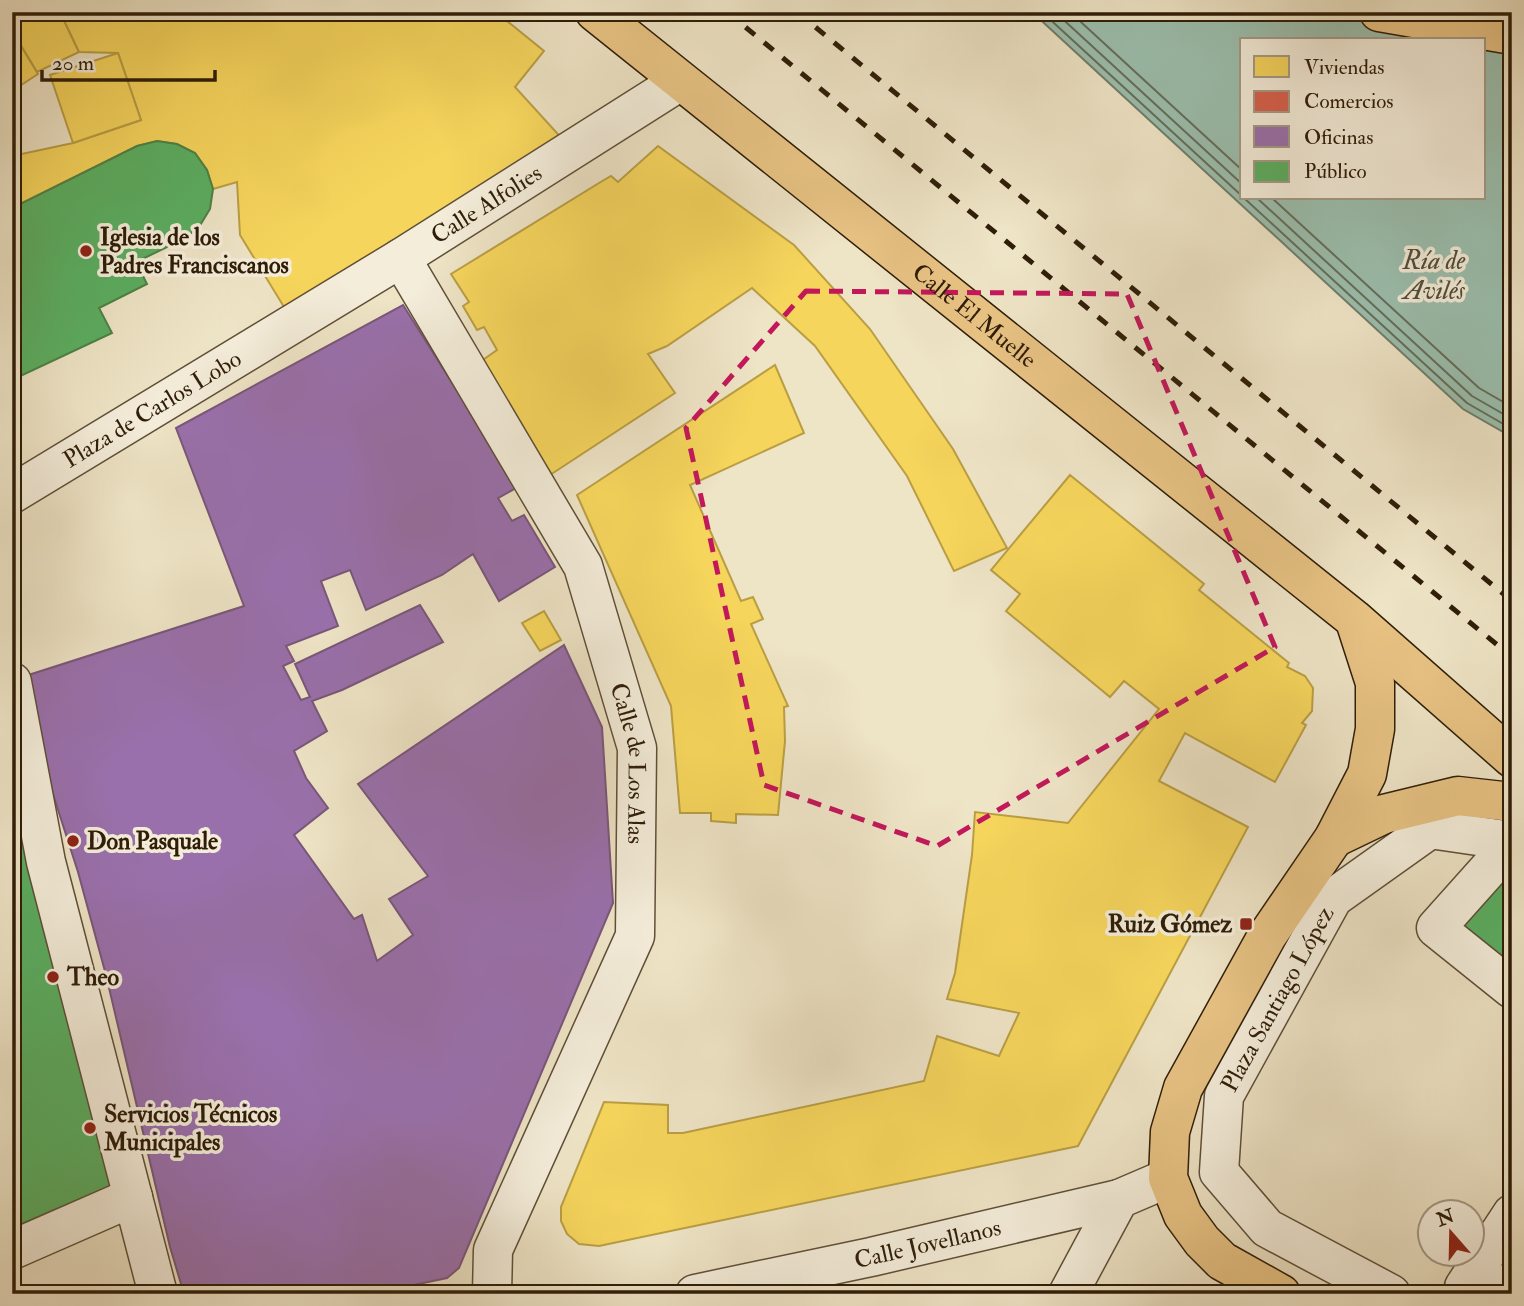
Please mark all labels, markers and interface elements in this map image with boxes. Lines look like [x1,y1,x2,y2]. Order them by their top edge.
scale bar [42,38,215,82]
legend [1240,38,1486,200]
text: 20 m [52,50,94,77]
text: Viviendas [1304,54,1385,81]
text: Comercios [1304,88,1394,115]
text: Oficinas [1304,124,1373,151]
street label: Calle Alfolies [425,157,548,251]
text: Público [1304,158,1367,185]
place label: Iglesia de los Padres Franciscanos [100,222,289,281]
marker: Iglesia de los Padres Franciscanos [78,243,94,259]
water label: Ría de Avilés [1400,245,1466,307]
street label: Calle El Muelle [906,256,1043,375]
street label: Plaza de Carlos Lobo [57,343,247,475]
street label: Calle de Los Alas [603,679,653,844]
place label: Don Pasquale [87,826,218,857]
marker: Don Pasquale [65,833,81,849]
street label: Plaza Santiago López [1214,900,1341,1097]
place label: Ruiz Gómez [1108,909,1232,940]
marker: Ruiz Gómez [1238,916,1254,932]
place label: Theo [66,962,119,993]
marker: Theo [45,969,61,985]
place label: Servicios Técnicos Municipales [103,1099,277,1158]
marker: Servicios Técnicos Municipales [82,1120,98,1136]
north arrow [1416,1198,1486,1268]
text: N [1432,1203,1459,1232]
street label: Calle Jovellanos [851,1212,1004,1276]

